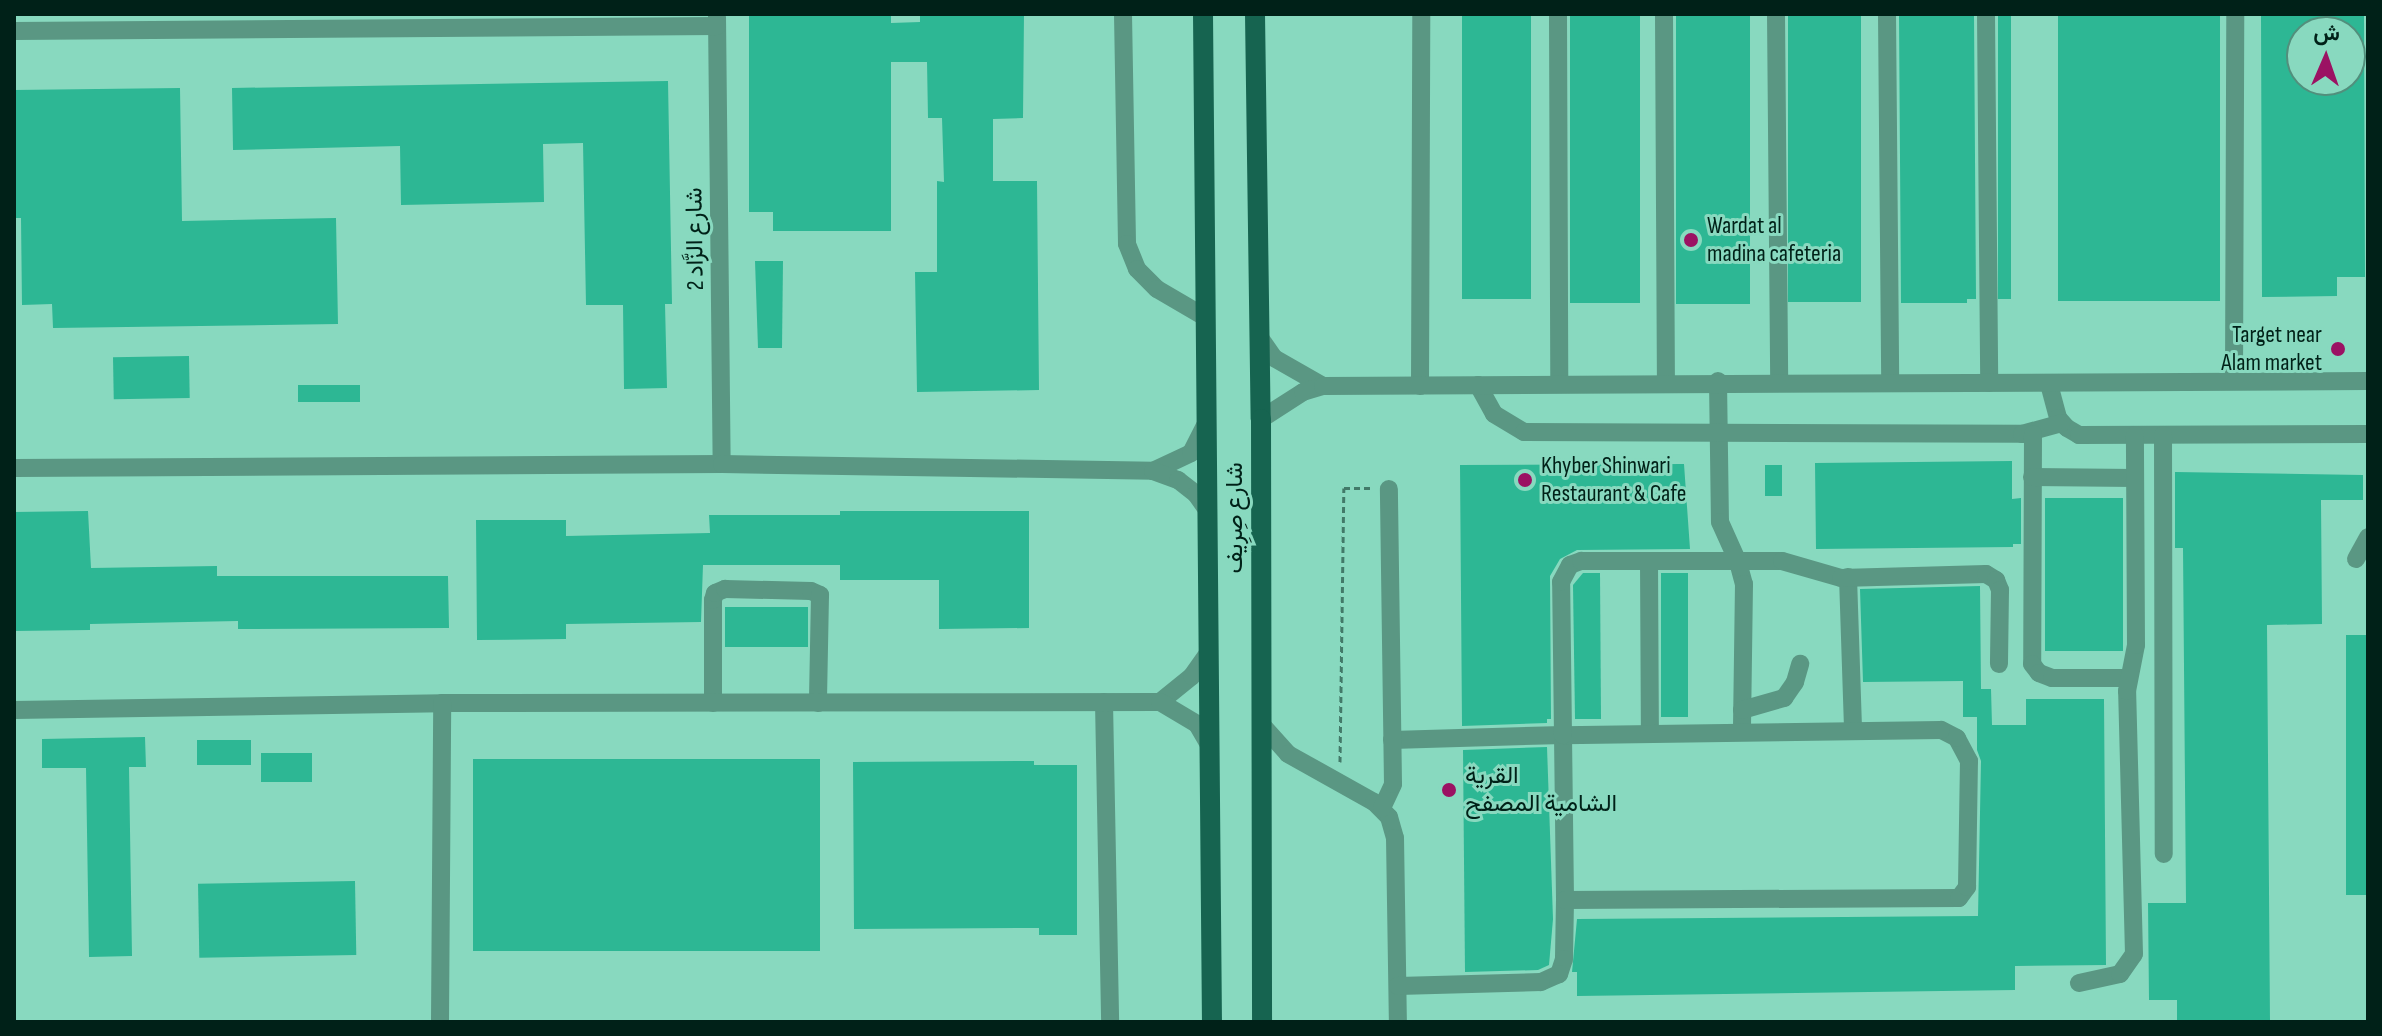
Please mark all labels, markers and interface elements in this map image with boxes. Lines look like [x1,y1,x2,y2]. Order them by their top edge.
north arrow [2286,16,2366,96]
text: ش [2313,20,2340,47]
street label: شارع الزَّاد 2 [680,187,710,291]
place label: Wardat al madina cafeteria [1707,212,1841,268]
marker: Wardat al madina cafeteria [1682,231,1700,249]
place label: Target near Alam market [2221,321,2322,377]
marker: Target near Alam market [2329,340,2347,358]
place label: Khyber Shinwari Restaurant & Cafe [1541,452,1686,508]
street label: شارع صِرِيف [1221,462,1249,574]
marker: Khyber Shinwari Restaurant & Cafe [1516,471,1534,489]
place label: القرية الشامية المصفح [1465,762,1617,818]
marker: القرية الشامية المصفح [1440,781,1458,799]

